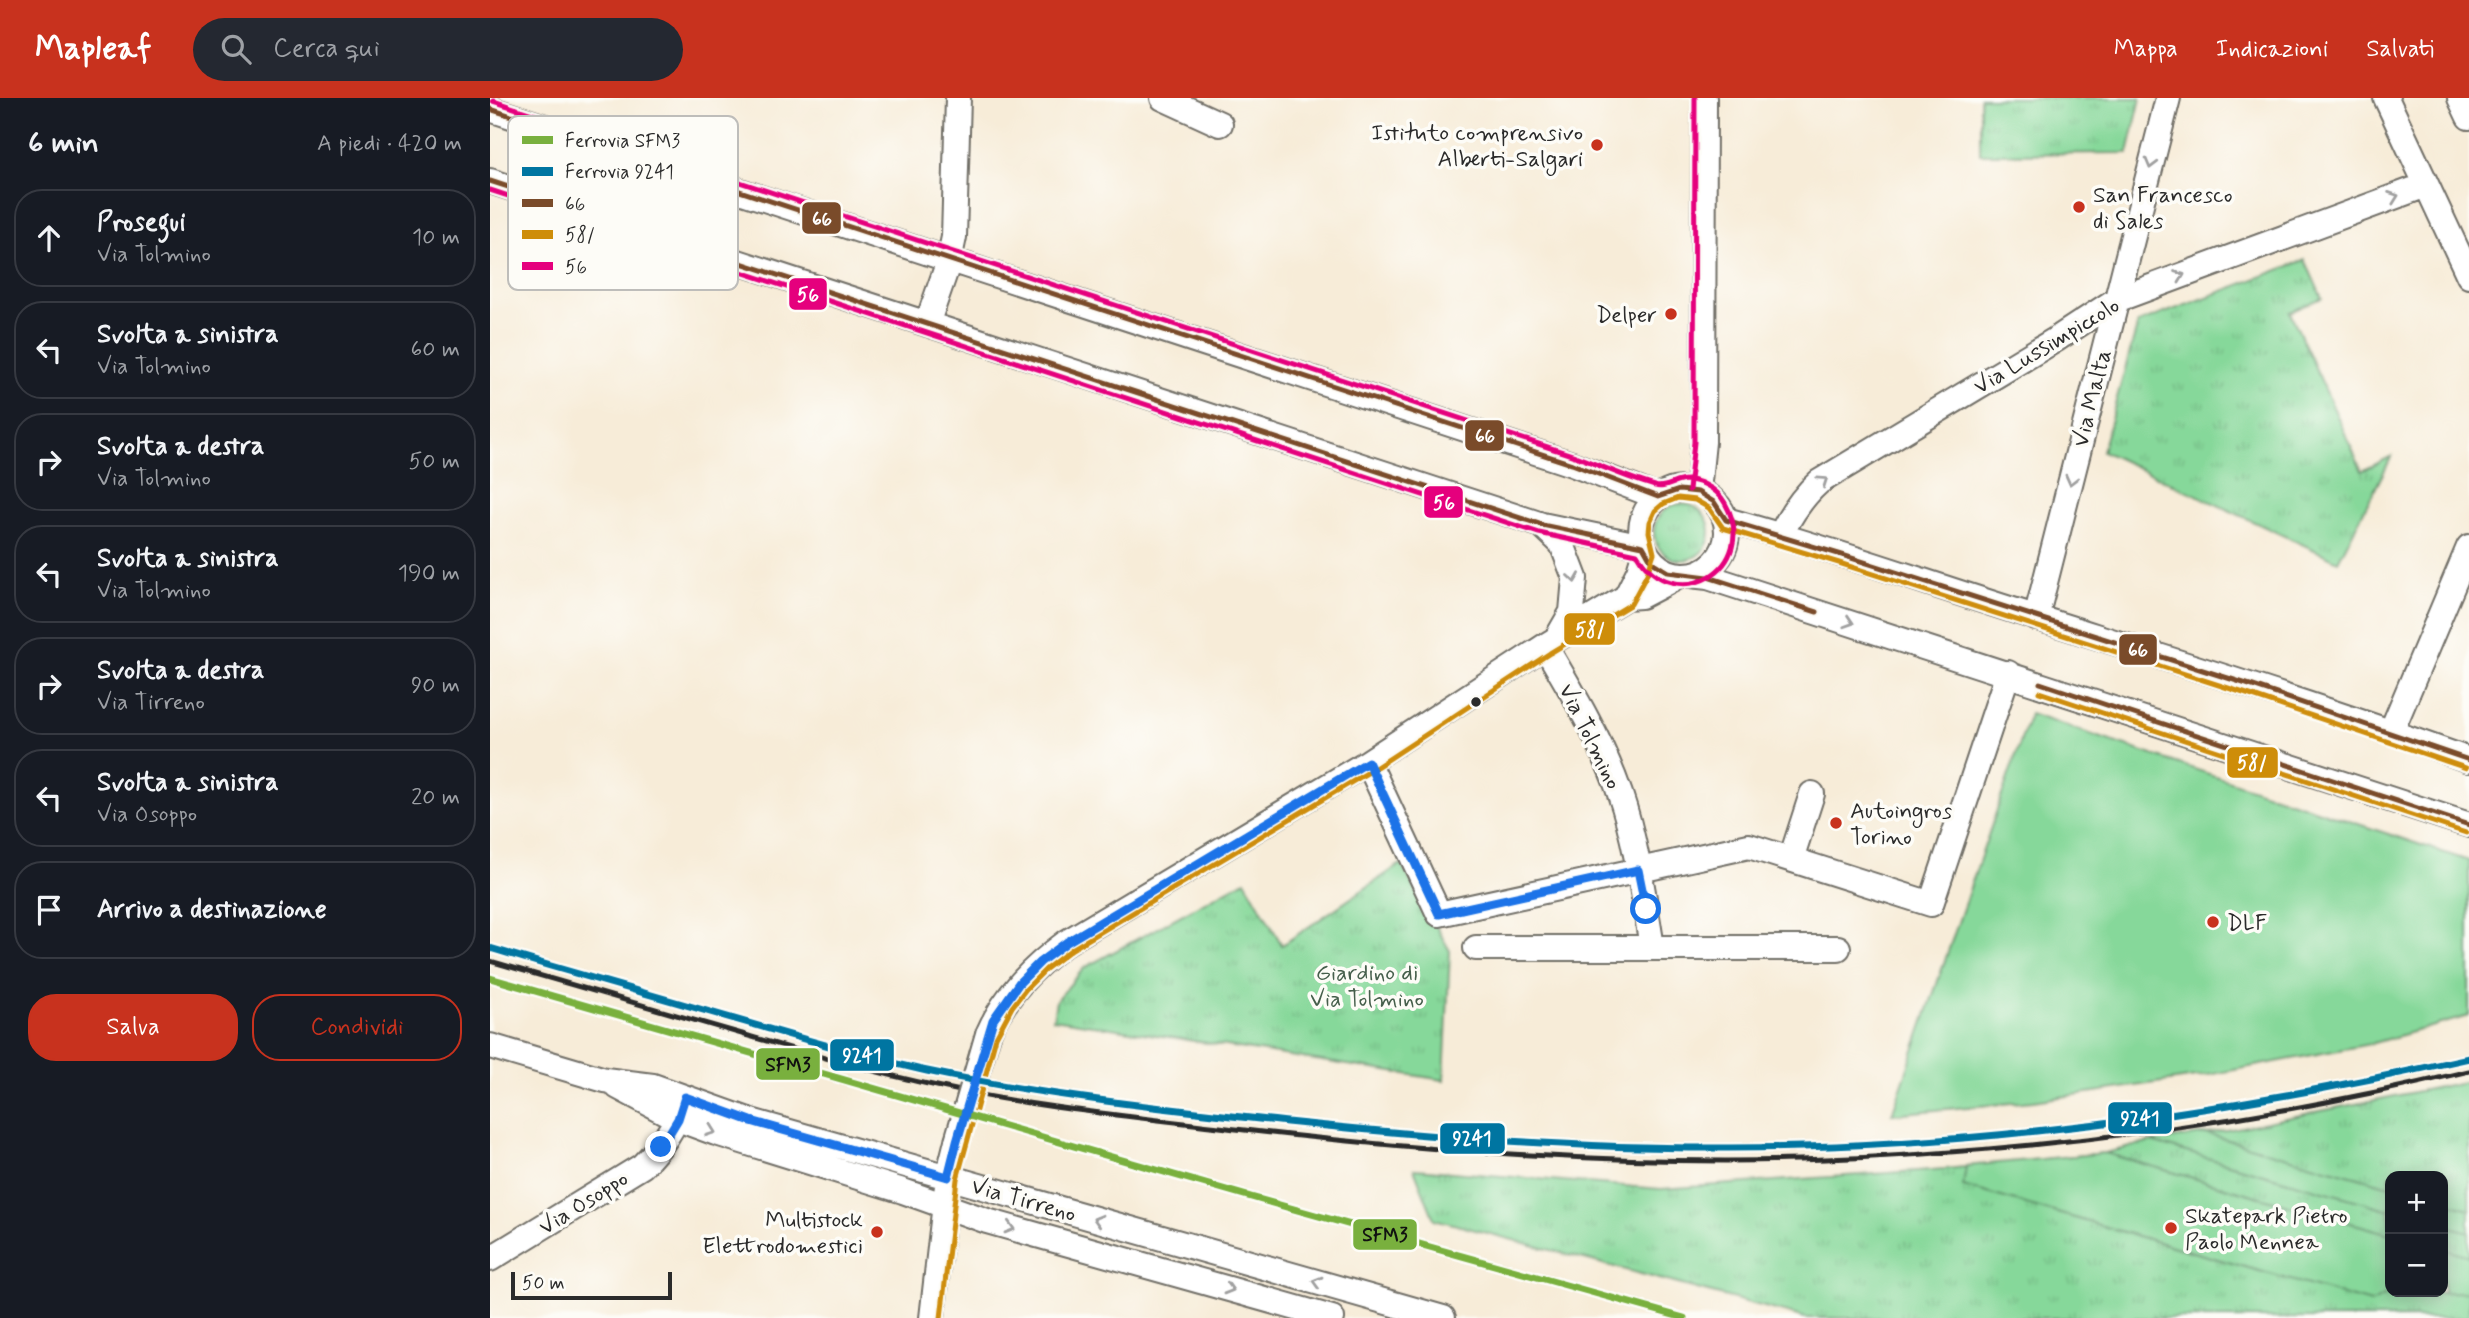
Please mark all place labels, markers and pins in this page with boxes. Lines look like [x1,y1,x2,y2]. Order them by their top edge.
place label: Istituto comprensivo Alberti-Salgari [1371,119,1583,177]
marker: Istituto comprensivo Alberti-Salgari [1589,137,1605,153]
place label: San Francesco di Sales [2093,181,2233,237]
marker: San Francesco di Sales [2071,199,2087,215]
place label: Delper [1596,301,1657,331]
marker: Delper [1663,306,1679,322]
unlabelled marker [1469,695,1483,709]
place label: Autoingros Torino [1850,797,1952,853]
marker: Autoingros Torino [1828,815,1844,831]
place label: DLF [2227,909,2267,939]
marker: DLF [2205,914,2221,930]
place label: Skatepark Pietro Paolo Mennea [2185,1202,2348,1258]
place label: Multistock Elettrodomestici [702,1206,863,1262]
marker: Skatepark Pietro Paolo Mennea [2163,1220,2179,1236]
marker: Multistock Elettrodomestici [869,1224,885,1240]

